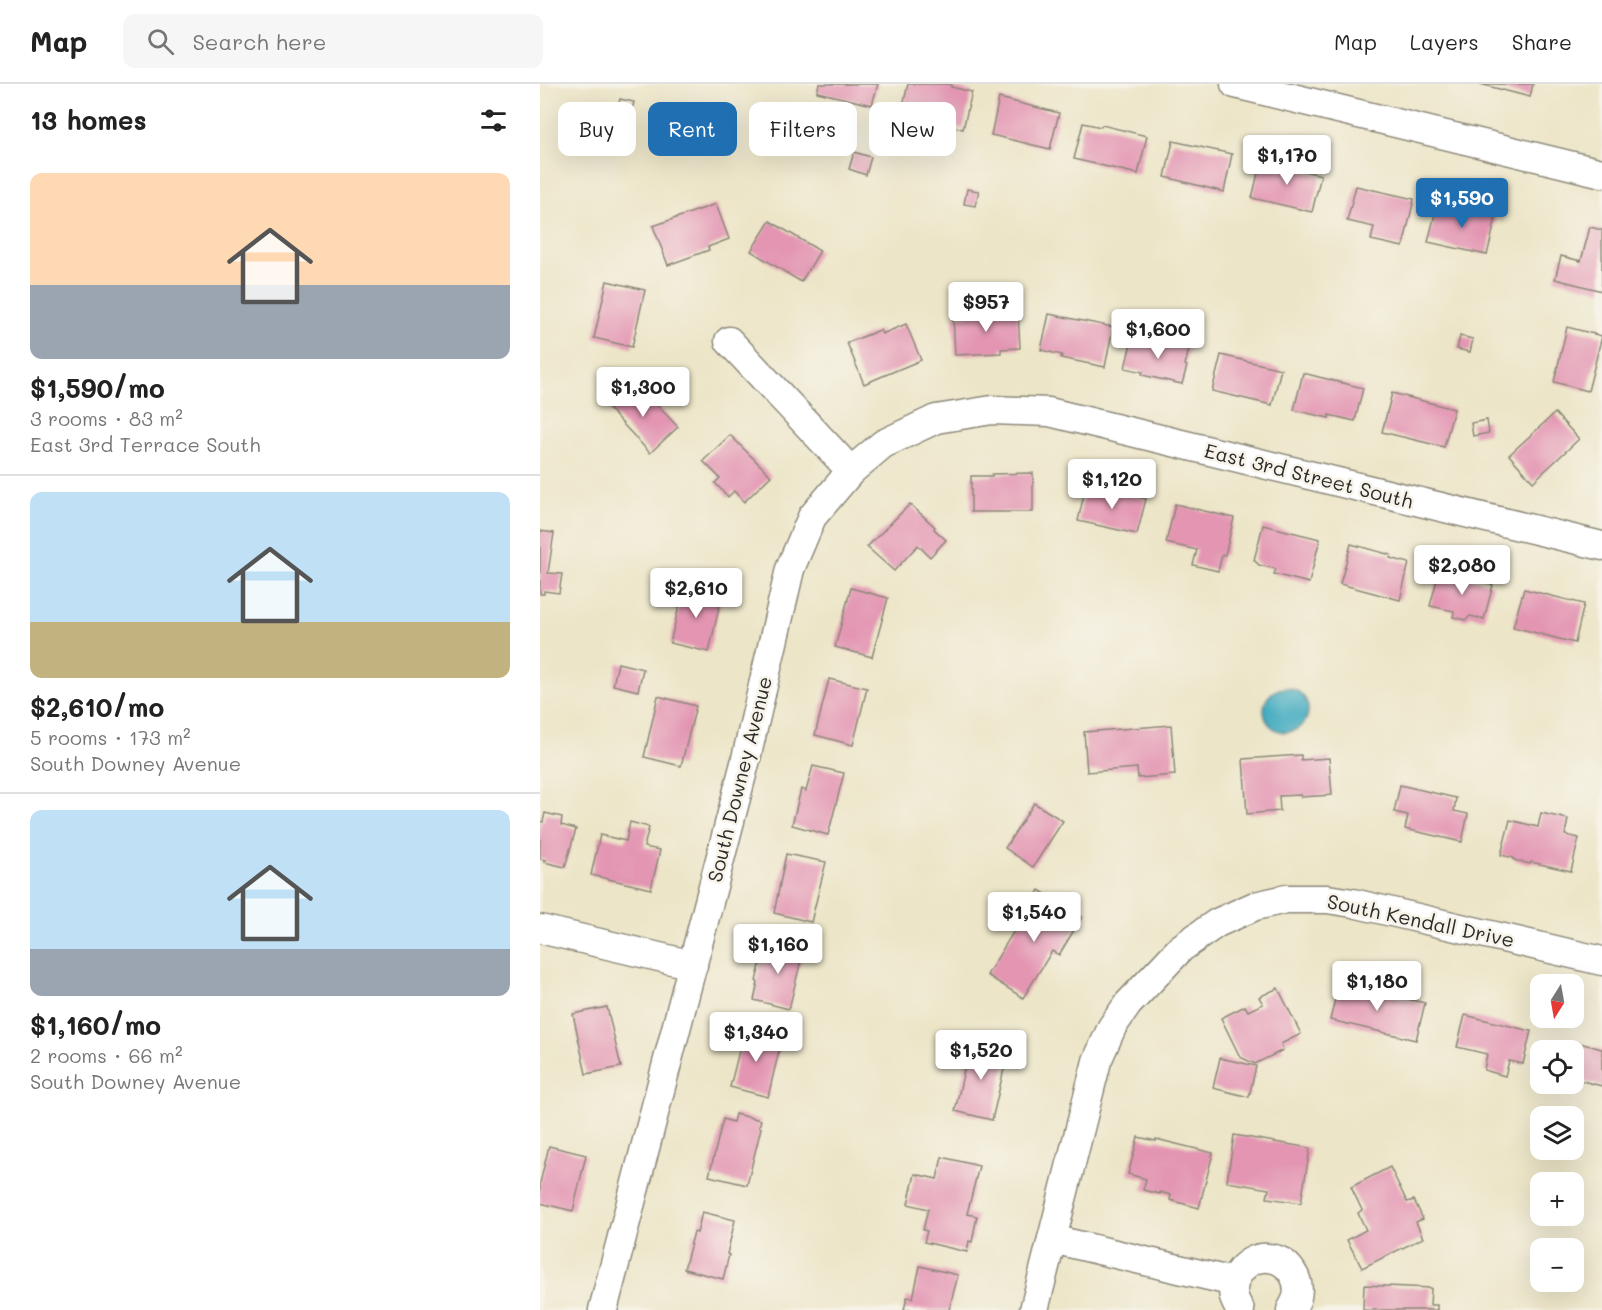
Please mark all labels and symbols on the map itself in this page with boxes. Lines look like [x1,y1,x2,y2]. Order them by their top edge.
pin: $1,170 [1238,135,1336,186]
pin: $1,590 [1413,178,1511,229]
pin: $957 [950,282,1022,333]
pin: $1,600 [1109,309,1207,360]
pin: $1,300 [594,367,692,418]
street label: East 3rd Street South [1202,437,1416,513]
pin: $1,120 [1063,459,1161,510]
pin: $2,080 [1413,545,1511,596]
pin: $2,610 [647,568,745,619]
street label: South Downey Avenue [701,673,777,885]
street label: South Kendall Drive [1325,887,1517,953]
pin: $1,540 [985,892,1083,943]
pin: $1,160 [729,924,827,975]
pin: $1,180 [1328,961,1426,1012]
north arrow [1530,974,1584,1028]
pin: $1,340 [707,1012,805,1063]
pin: $1,520 [932,1030,1030,1081]

